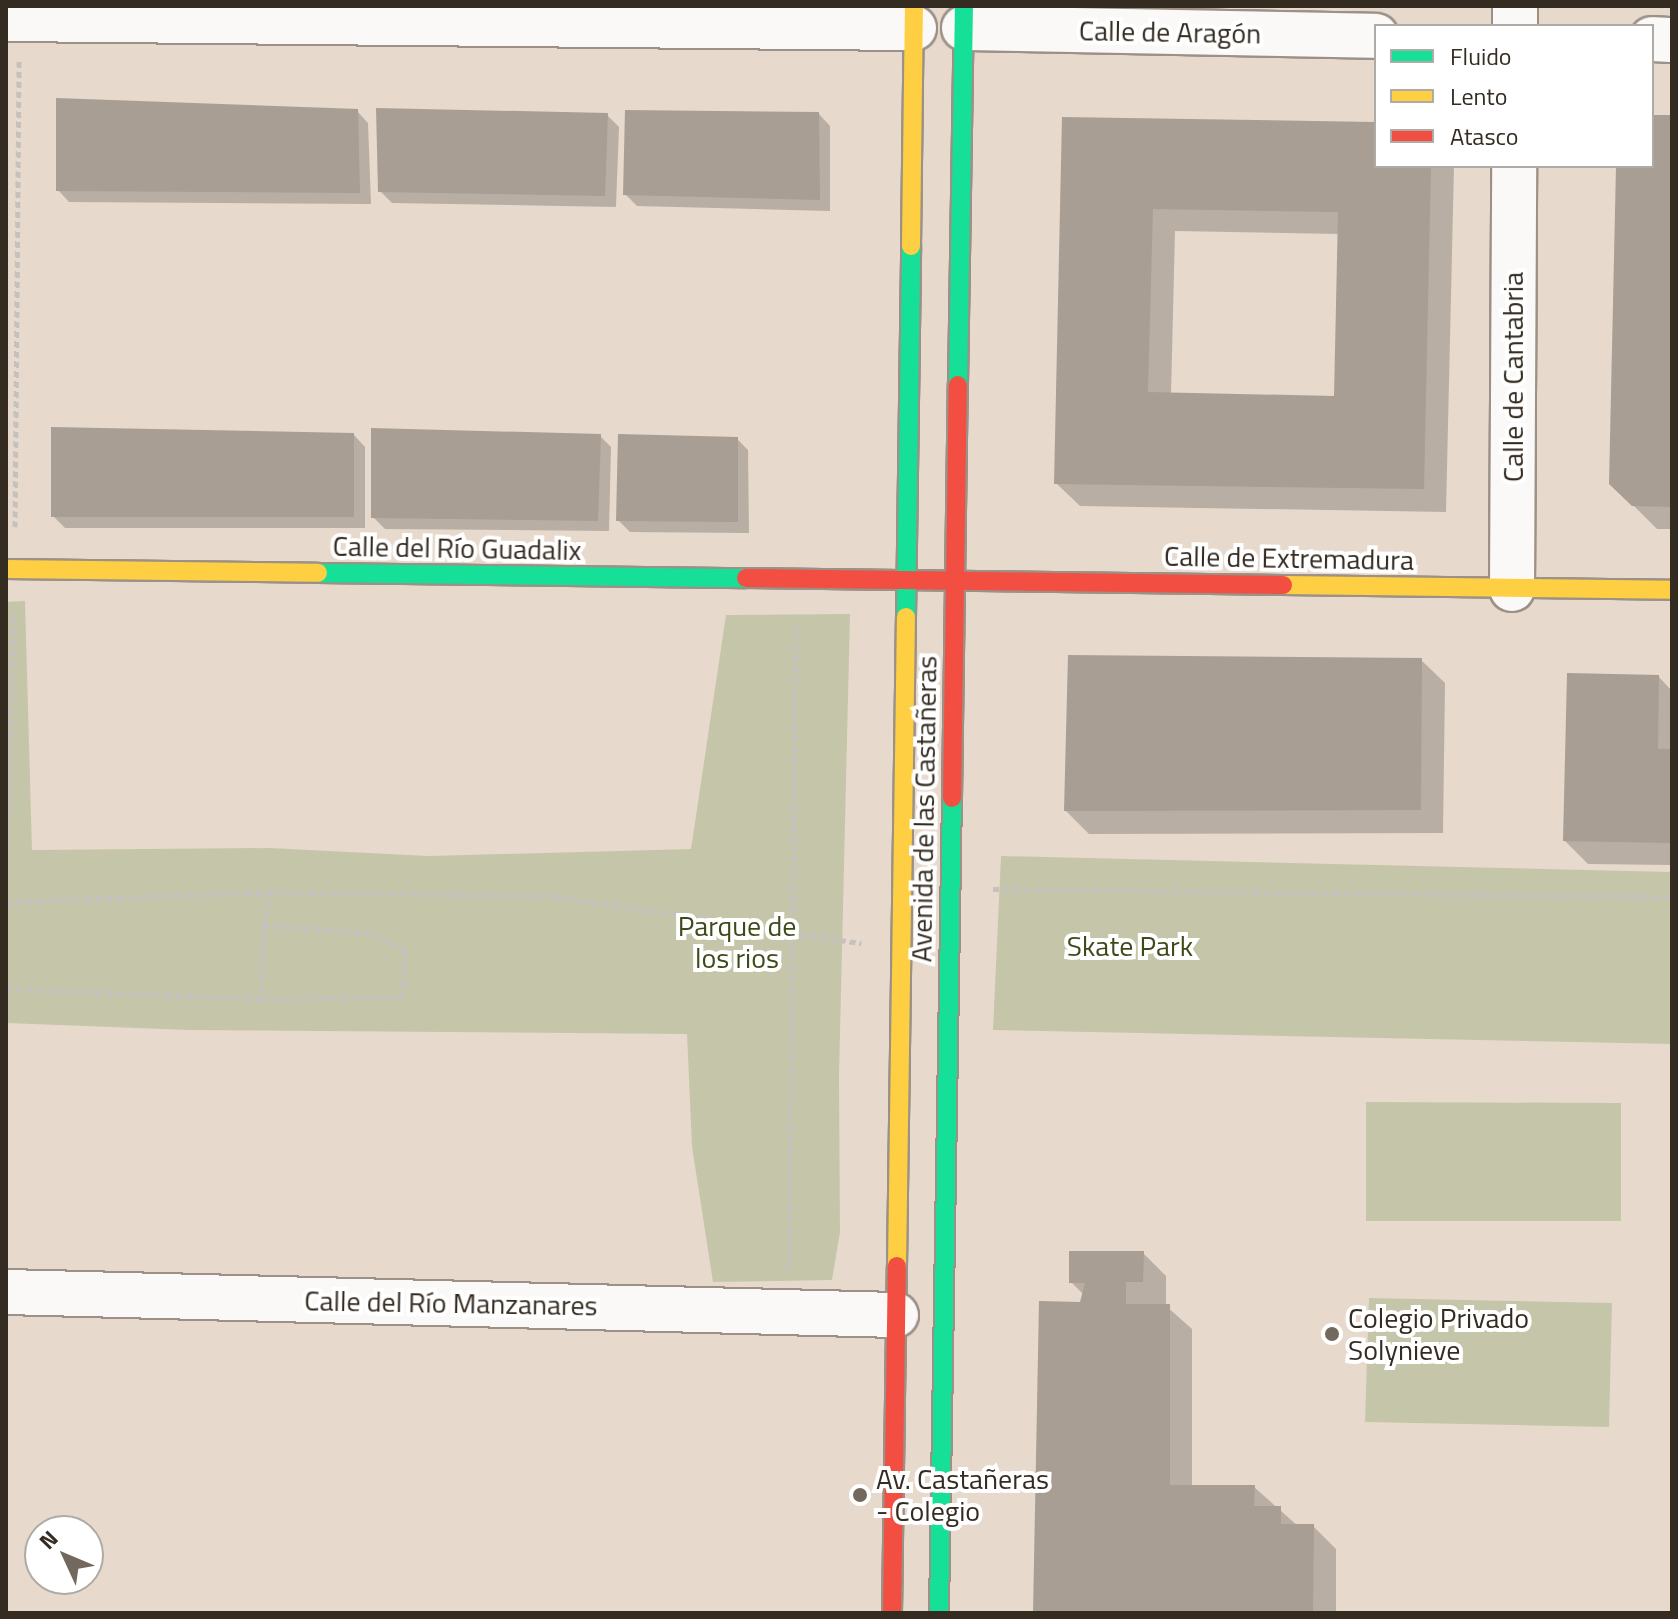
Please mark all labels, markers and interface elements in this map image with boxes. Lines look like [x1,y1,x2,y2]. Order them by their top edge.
street label: Calle de Aragón [1079,14,1261,50]
legend [1374,24,1654,168]
text: Fluido [1450,38,1512,74]
text: Lento [1450,78,1507,114]
text: Atasco [1450,118,1519,154]
street label: Calle de Cantabria [1496,272,1530,482]
street label: Calle del Río Guadalix [332,529,582,567]
street label: Calle de Extremadura [1164,539,1414,577]
street label: Avenida de las Castañeras [905,655,943,963]
park label: Parque de los rios [678,909,796,975]
park label: Skate Park [1067,929,1193,963]
street label: Calle del Río Manzanares [304,1284,598,1322]
place label: Colegio Privado Solynieve [1348,1301,1529,1367]
marker: Colegio Privado Solynieve [1323,1325,1341,1343]
place label: Av. Castañeras - Colegio [876,1462,1049,1528]
marker: Av. Castañeras - Colegio [851,1486,869,1504]
north arrow [24,1515,104,1595]
text: N [31,1522,66,1557]

